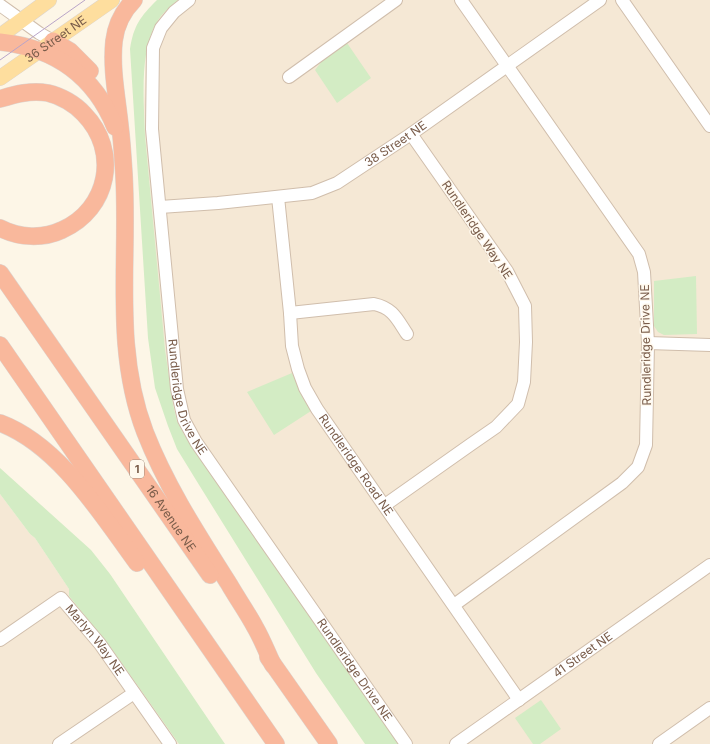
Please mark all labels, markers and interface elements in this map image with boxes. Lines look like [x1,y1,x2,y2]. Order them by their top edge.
street label: 36 Street NE [22,12,89,65]
street label: 38 Street NE [361,117,429,170]
street label: Rundleridge Way NE [439,177,516,282]
street label: Rundleridge Drive NE [637,284,654,406]
street label: Rundleridge Drive NE [165,338,211,458]
street label: Rundleridge Road NE [316,411,397,518]
road number: 1 [130,460,144,478]
street label: 16 Avenue NE [143,482,199,554]
street label: Marlyn Way NE [63,601,128,678]
street label: Rundleridge Drive NE [314,616,396,724]
street label: 41 Street NE [550,628,615,680]

